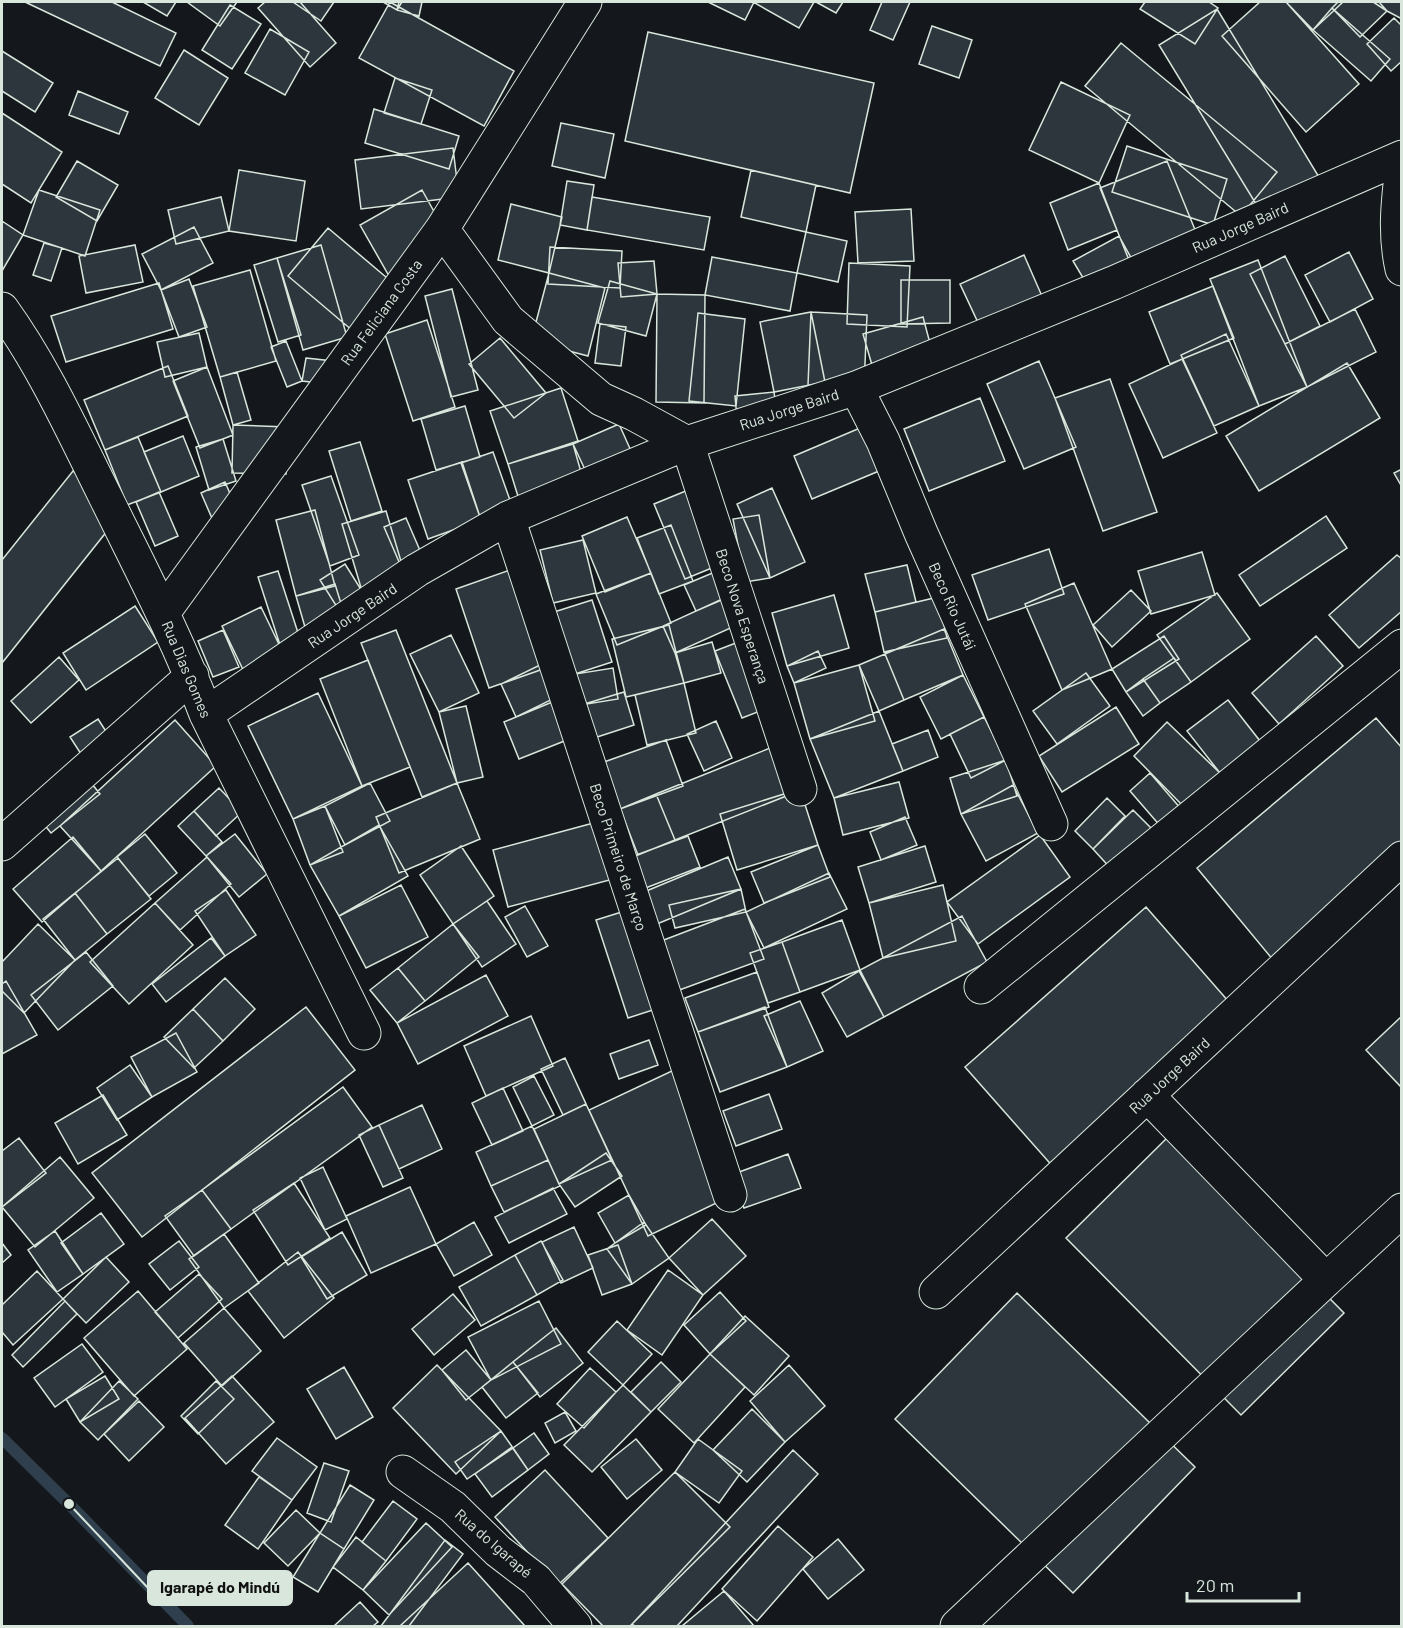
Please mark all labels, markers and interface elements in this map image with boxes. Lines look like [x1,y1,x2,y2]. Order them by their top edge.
street label: Rua Jorge Baird [1189,198,1291,256]
street label: Rua Feliciana Costa [336,255,426,369]
street label: Rua Jorge Baird [737,384,841,434]
street label: Beco Nova Esperança [713,546,773,686]
street label: Beco Rio Jutái [926,559,980,653]
street label: Rua Jorge Baird [304,579,400,651]
street label: Rua Dias Gomes [158,618,216,720]
street label: Beco Primeiro de Março [587,781,651,933]
street label: Rua Jorge Baird [1125,1033,1213,1117]
street label: Rua do Igarapé [452,1505,536,1581]
scale bar [1187,1565,1300,1603]
callout: Igarapé do Mindú [148,1571,292,1605]
text: 20 m [1196,1574,1234,1596]
text: Igarapé do Mindú [160,1577,280,1596]

